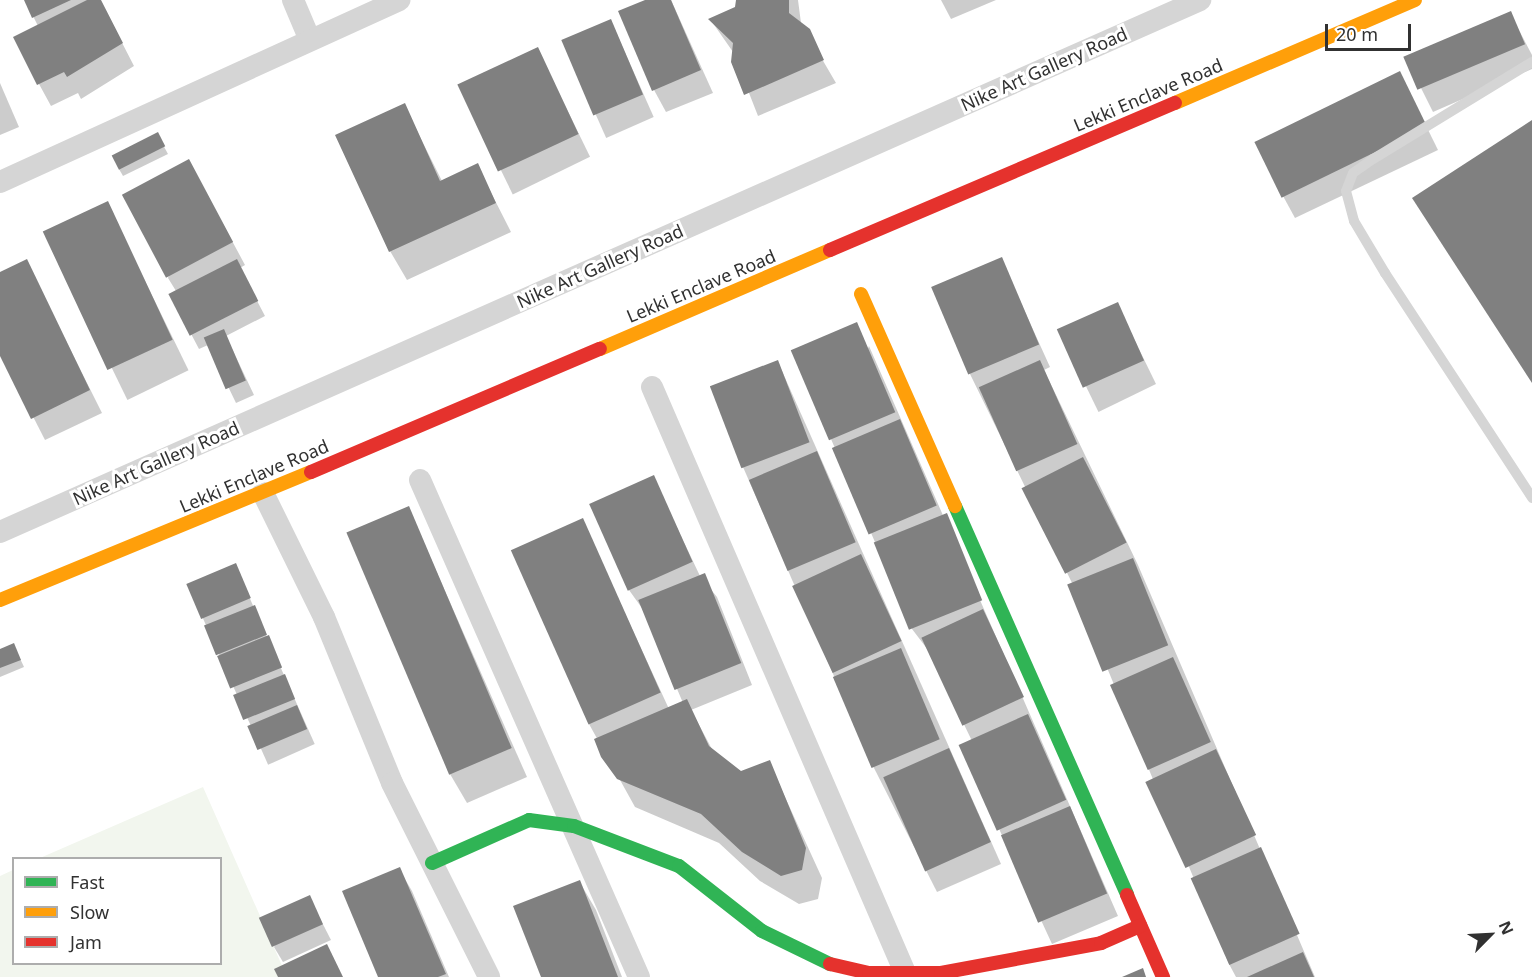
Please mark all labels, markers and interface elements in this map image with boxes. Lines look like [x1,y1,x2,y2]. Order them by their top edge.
scale bar [1328,12,1414,50]
text: 20 m [1336,22,1378,46]
street label: Nike Art Gallery Road [957,23,1131,115]
street label: Lekki Enclave Road [1070,54,1226,136]
street label: Nike Art Gallery Road [513,220,687,312]
street label: Lekki Enclave Road [623,245,779,327]
street label: Nike Art Gallery Road [69,417,243,509]
street label: Lekki Enclave Road [176,435,332,517]
legend [12,857,222,965]
text: Fast [70,870,105,894]
text: Slow [70,900,109,924]
north arrow [1460,905,1520,965]
text: N [1494,917,1519,938]
text: Jam [70,930,102,954]

